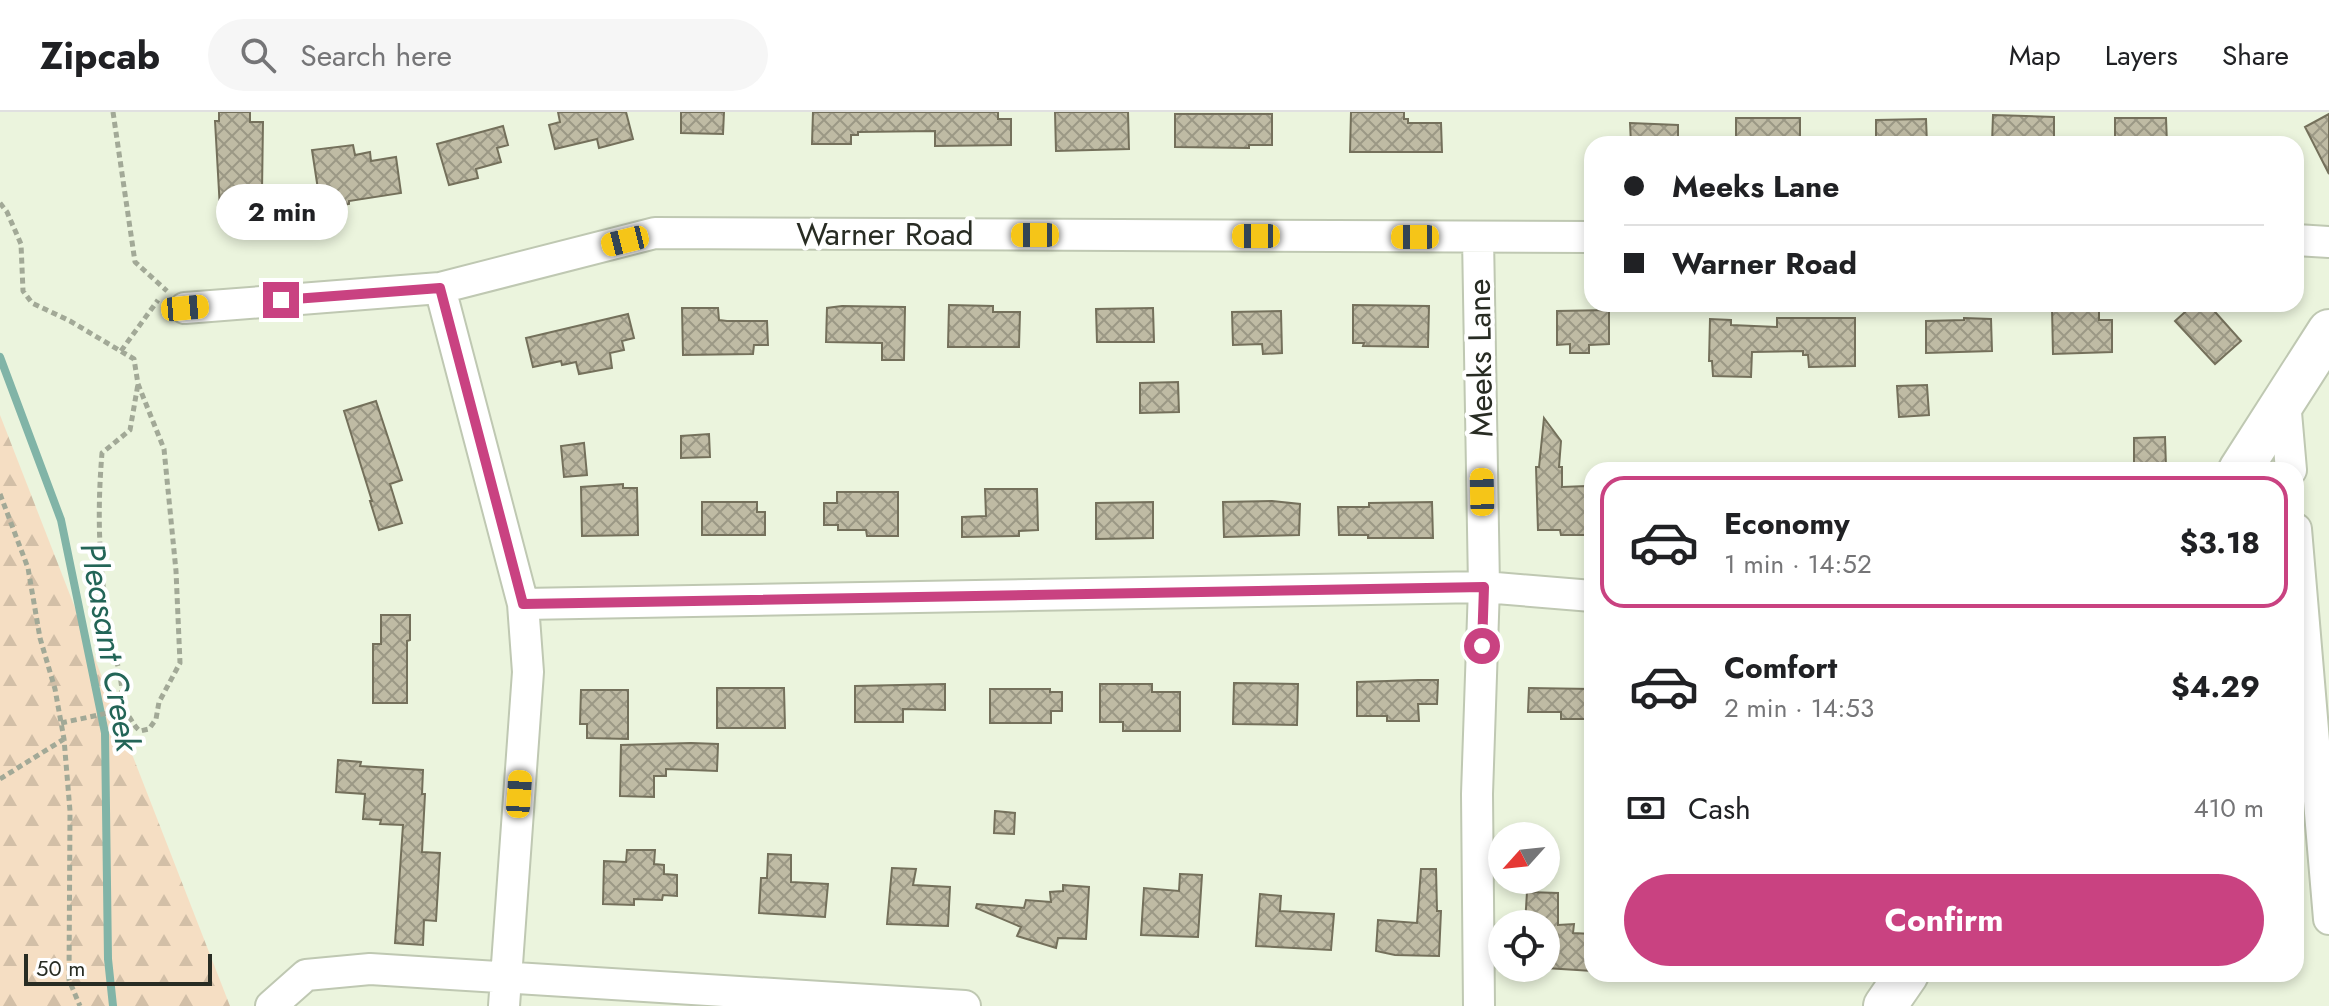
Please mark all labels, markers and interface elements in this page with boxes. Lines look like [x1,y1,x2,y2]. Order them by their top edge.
search box [208,19,768,91]
text: Zipcab [40,28,160,83]
icon: search [236,33,280,77]
text: Search here [300,34,452,77]
text: Map [2009,35,2061,76]
text: Layers [2105,35,2178,76]
text: Share [2222,35,2289,76]
text: Meeks Lane [1672,165,1840,208]
callout: 2 min [215,184,347,240]
text: 2 min [248,193,316,231]
street label: Warner Road [796,211,974,257]
car [1011,223,1059,247]
car [599,224,651,258]
car [1232,224,1280,248]
car [1391,225,1439,249]
text: Warner Road [1672,242,1857,285]
street label: Meeks Lane [1456,278,1504,438]
route end [263,282,299,318]
car [160,294,210,322]
car [1470,468,1494,516]
text: Economy [1724,502,1850,545]
icon: car [1628,506,1700,578]
text: $3.18 [2179,521,2260,564]
water label: Pleasant Creek [68,539,153,757]
text: 1 min · 14:52 [1724,545,1872,583]
route start [1464,628,1500,664]
text: Comfort [1724,646,1837,689]
icon: car [1628,650,1700,722]
text: $4.29 [2171,665,2260,708]
text: 2 min · 14:53 [1724,689,1874,727]
car [505,769,533,819]
icon: cash [1624,786,1668,830]
text: Cash [1688,787,1751,830]
text: 410 m [2193,789,2264,827]
north arrow [1488,822,1560,894]
map controls [1488,822,1560,982]
button: Confirm [1624,874,2264,966]
button: locate [1488,910,1560,982]
scale bar [24,950,212,986]
text: 50 m [36,952,85,984]

